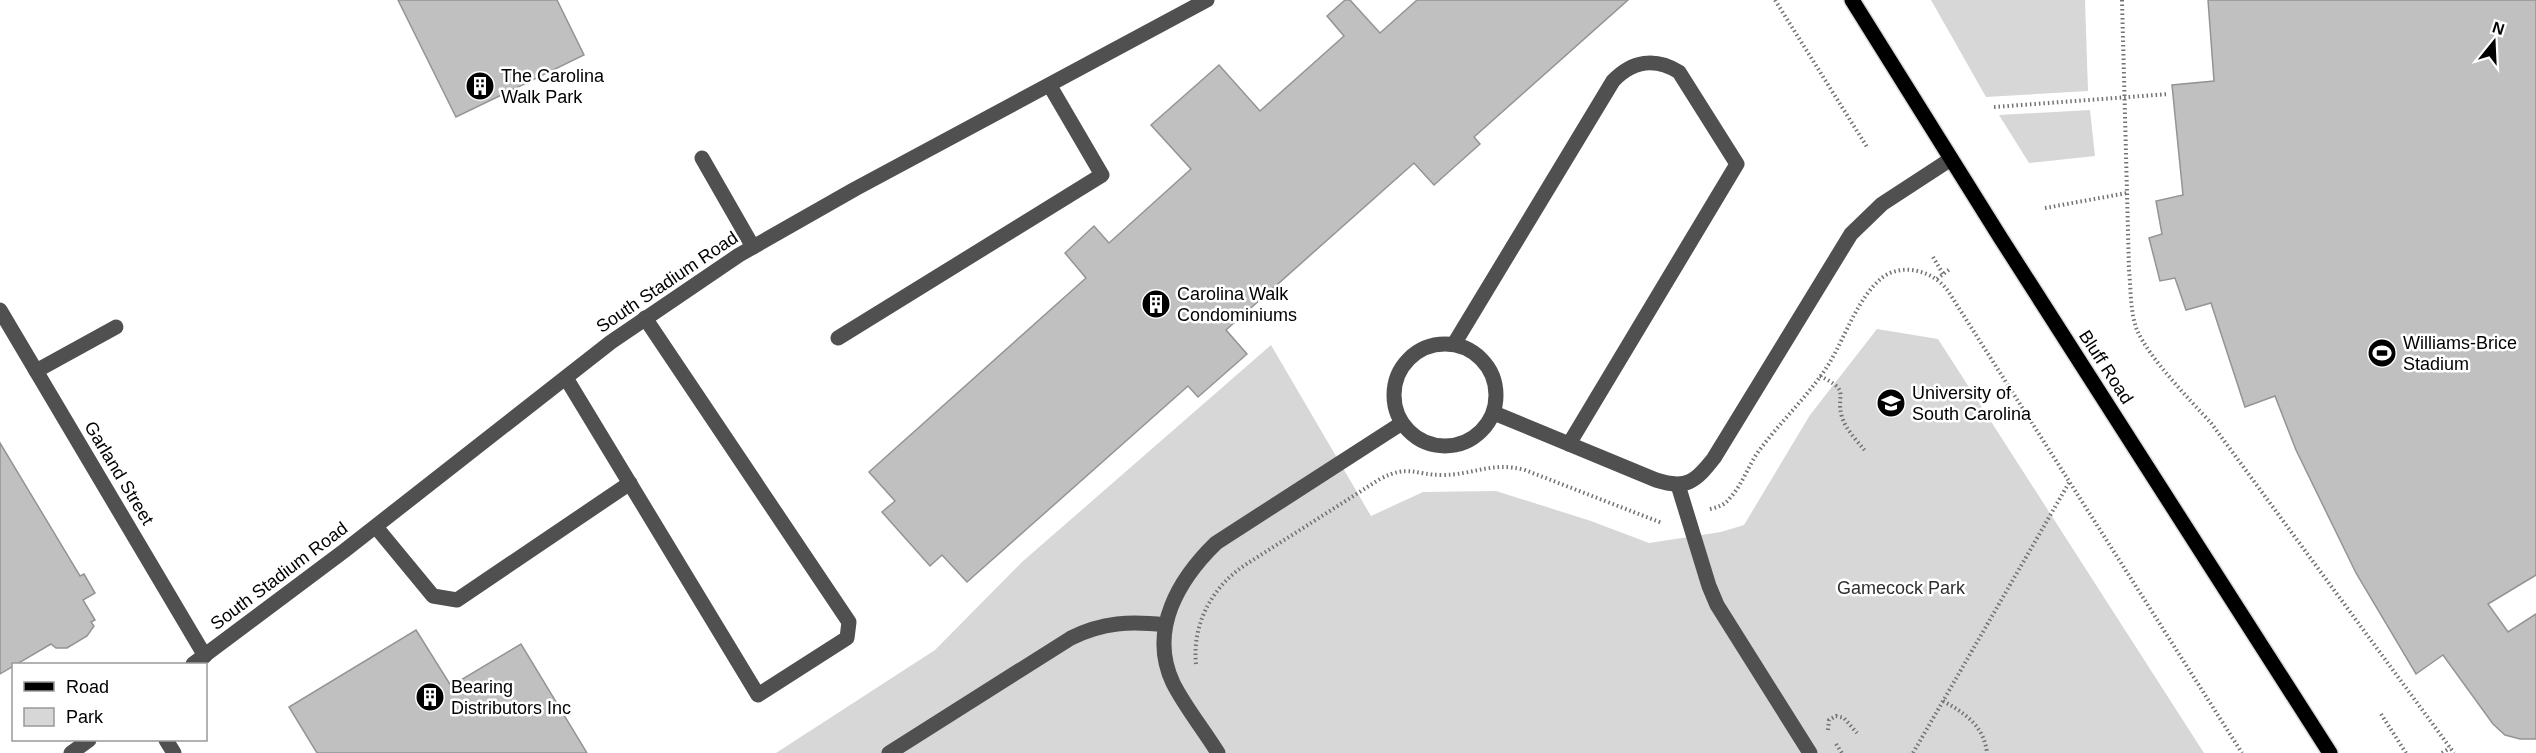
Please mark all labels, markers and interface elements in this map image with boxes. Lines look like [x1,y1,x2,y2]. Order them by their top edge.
north arrow [2464,12,2524,72]
text: N [2490,18,2507,38]
place label: The Carolina Walk Park [501,66,605,107]
building icon: The Carolina Walk Park [464,70,496,102]
street label: South Stadium Road [593,227,741,337]
place label: Carolina Walk Condominiums [1177,284,1297,325]
building icon: Carolina Walk Condominiums [1140,288,1172,320]
street label: Bluff Road [2075,326,2137,408]
place label: Williams-Brice Stadium [2403,333,2517,374]
sports icon: Williams-Brice Stadium [2366,337,2398,369]
place label: University of South Carolina [1912,383,2032,424]
school or university icon: University of South Carolina [1875,387,1907,419]
street label: Garland Street [80,418,158,528]
street label: South Stadium Road [207,518,351,634]
park label: Gamecock Park [1837,578,1966,598]
legend [12,663,207,741]
text: Road [66,677,109,697]
place label: Bearing Distributors Inc [451,677,571,718]
building icon: Bearing Distributors Inc [414,681,446,713]
text: Park [66,707,104,727]

